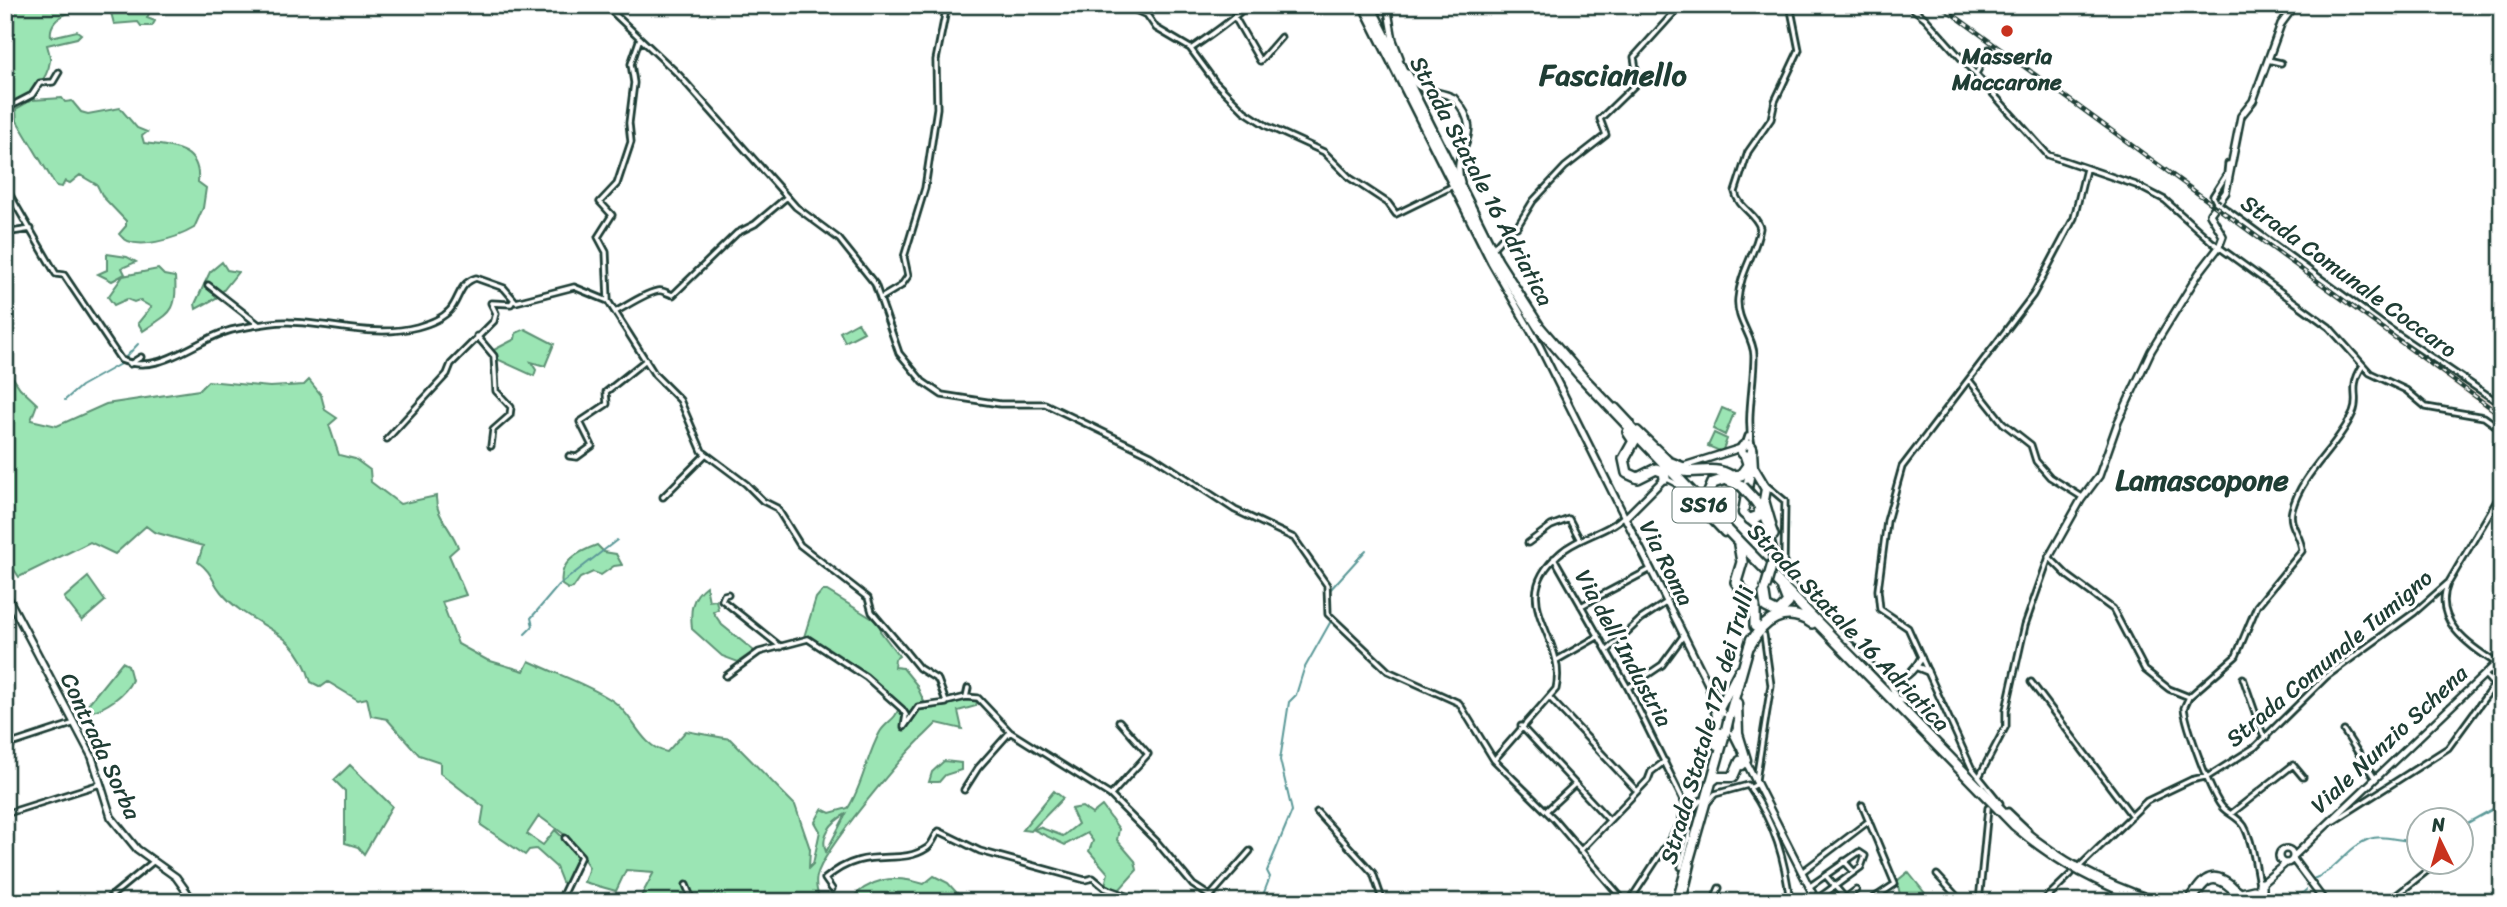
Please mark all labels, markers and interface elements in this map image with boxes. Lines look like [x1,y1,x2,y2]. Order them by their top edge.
marker: Masseria Maccarone [1999,23,2015,39]
place label: Masseria Maccarone [1951,36,2062,103]
street label: Strada Statale 16 Adriatica [1398,48,1565,314]
district label: Fascianello [1538,48,1688,102]
street label: Strada Comunale Coccaro [2232,183,2466,369]
district label: Lamascopone [2115,453,2289,507]
road number: SS16 [1672,488,1736,522]
street label: Via Roma [1627,513,1706,614]
street label: Strada Statale 16 Adriatica [1737,513,1960,742]
street label: Strada Comunale Tumigno [2216,559,2442,758]
street label: Via dell'Industria [1563,562,1684,735]
street label: Strada Statale 172 dei Trulli [1648,581,1767,869]
street label: Viale Nunzio Schena [2301,654,2478,824]
street label: Contrada Sorba [48,666,153,827]
north arrow [2406,806,2476,876]
text: N [2430,807,2447,842]

